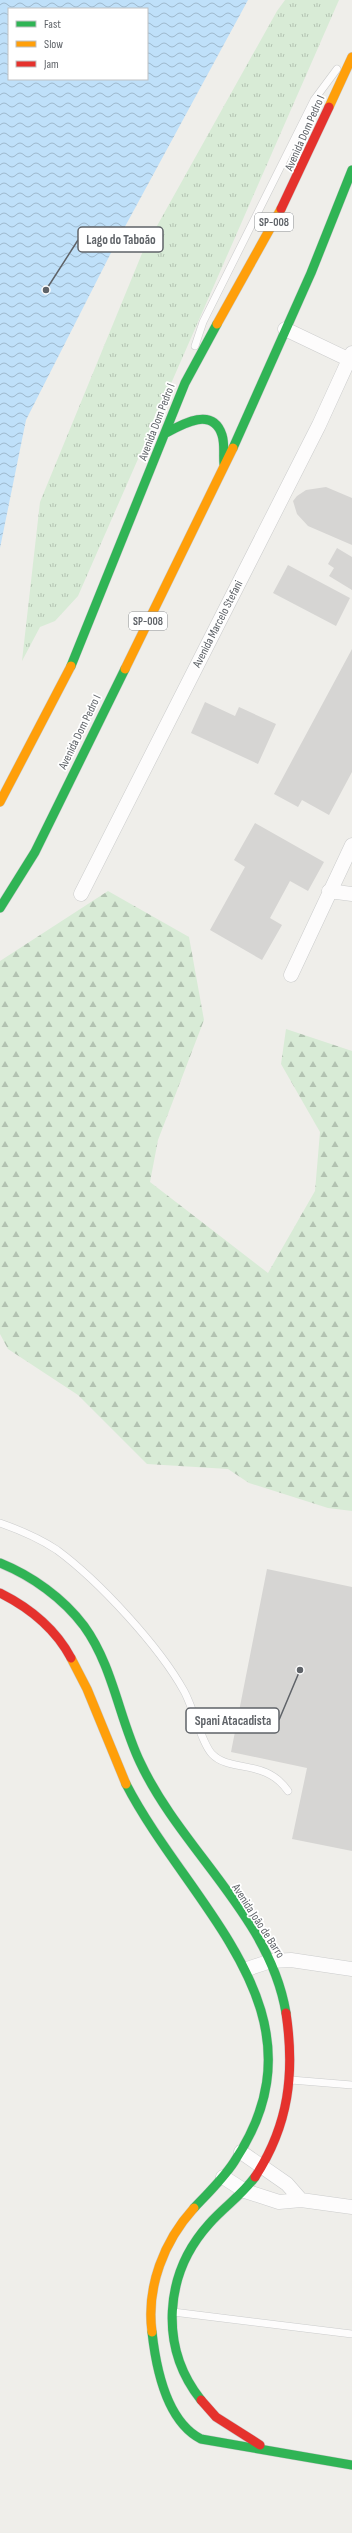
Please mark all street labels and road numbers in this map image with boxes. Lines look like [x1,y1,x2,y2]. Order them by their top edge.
street label: Avenida Dom Pedro I [281,93,328,174]
road number: SP-008 [255,213,293,231]
street label: Avenida Dom Pedro I [135,381,179,464]
street label: Avenida Marcelo Stefani [189,578,246,671]
road number: SP-008 [129,612,167,630]
street label: Avenida Dom Pedro I [55,692,105,773]
street label: Avenida João de Barro [228,1880,288,1961]

